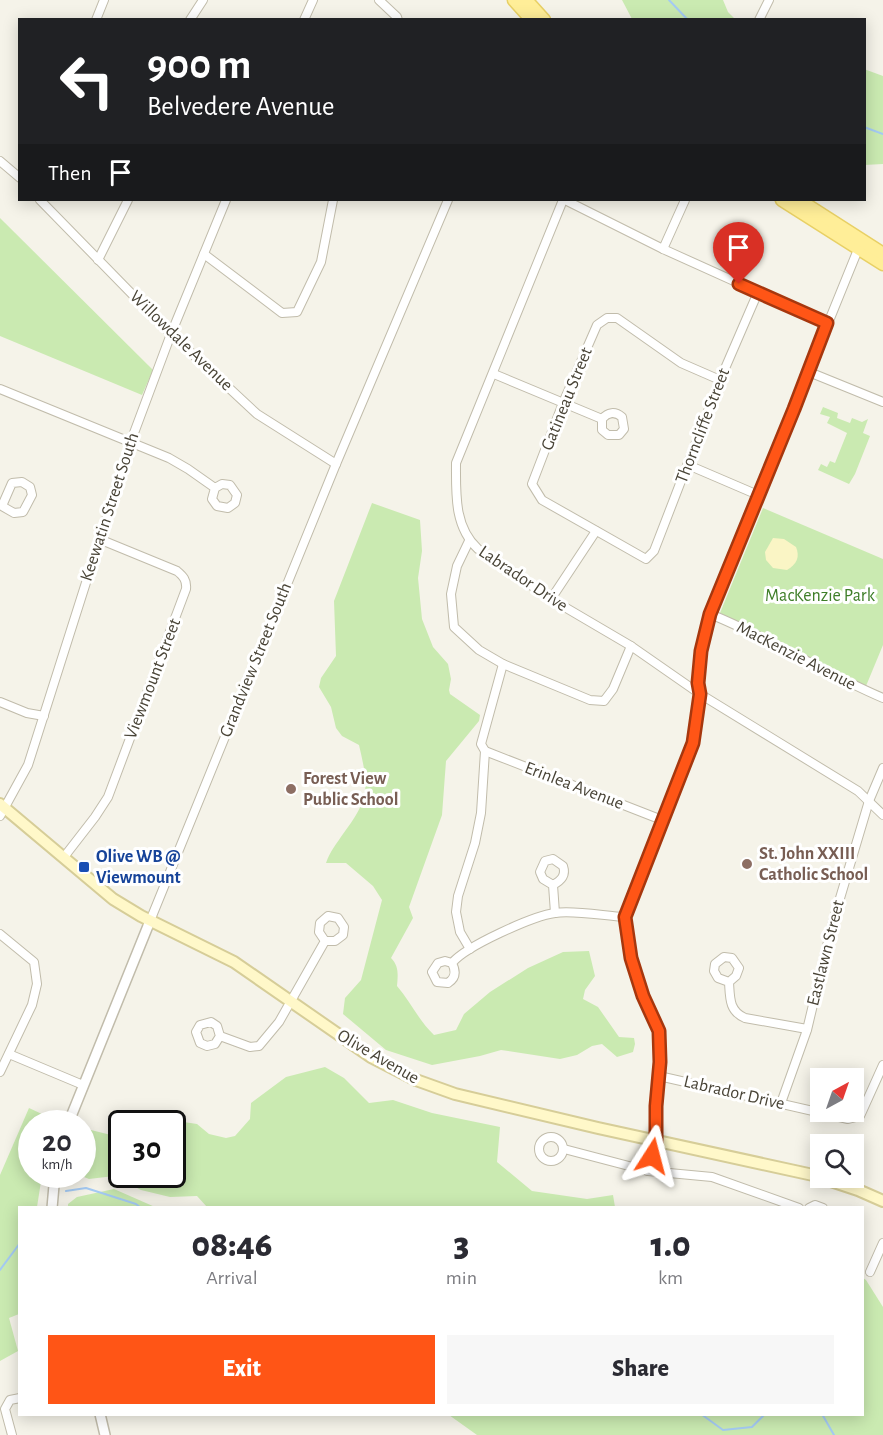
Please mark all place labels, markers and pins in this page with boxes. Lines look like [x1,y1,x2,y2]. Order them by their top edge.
pin [713,222,764,284]
place label: Forest View Public School [303,770,398,809]
marker: Forest View Public School [284,782,298,796]
place label: St. John XXIII Catholic School [759,845,868,884]
place label: Olive WB @ Viewmount [96,848,181,887]
marker: St. John XXIII Catholic School [740,857,754,871]
marker: Olive WB @ Viewmount [77,860,91,874]

